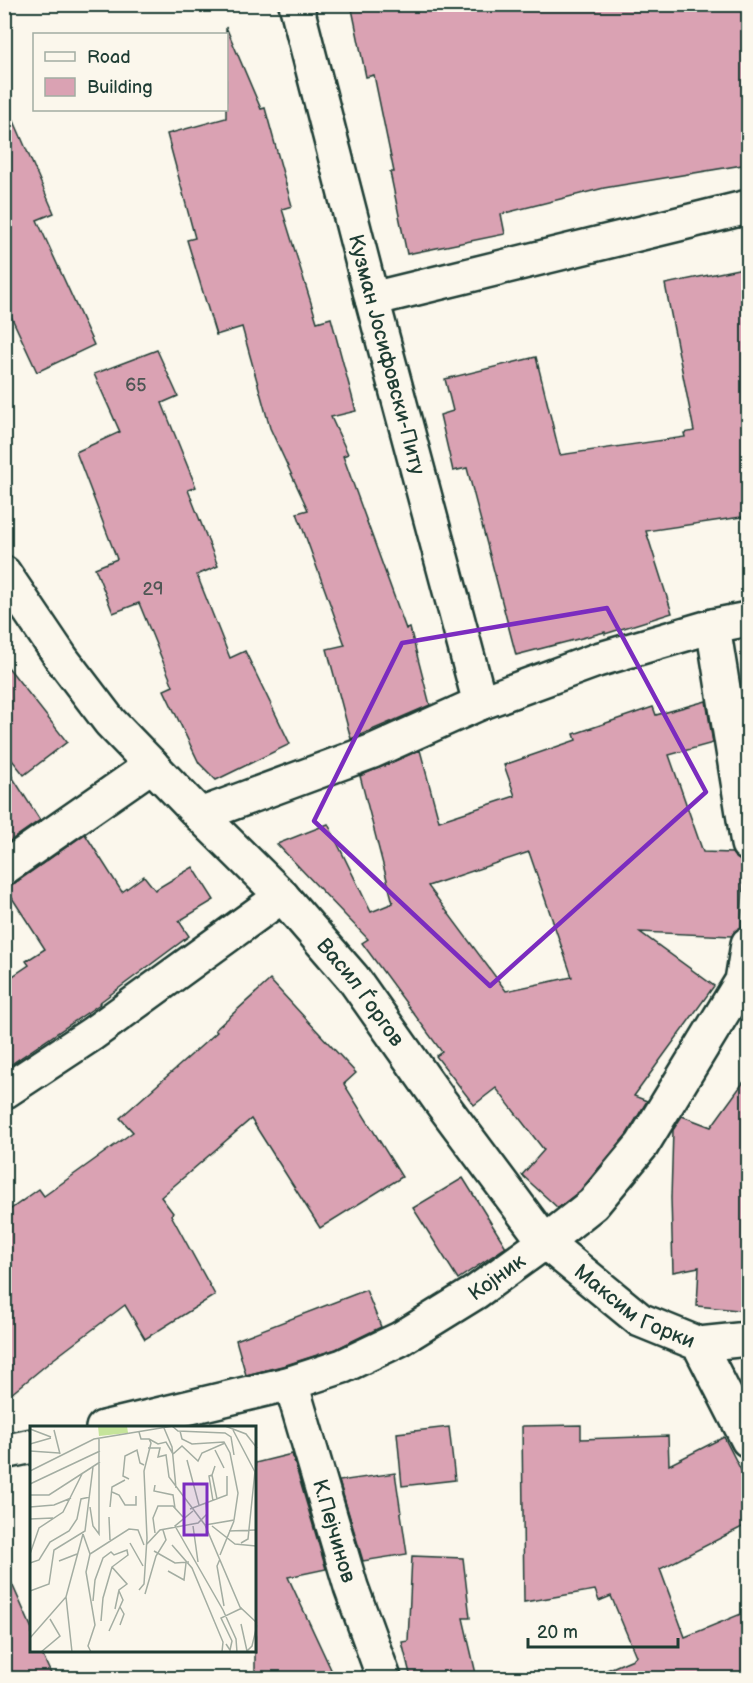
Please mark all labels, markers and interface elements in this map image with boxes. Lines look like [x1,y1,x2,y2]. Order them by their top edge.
legend [33,33,228,111]
text: Road [87,47,131,68]
text: Building [87,77,153,98]
street label: Кузман Јосифовски-Питу [343,232,430,478]
house number: 65 [125,375,147,396]
house number: 29 [142,579,164,600]
street label: Васил Ѓоргов [311,933,409,1051]
street label: Којник [464,1248,530,1306]
street label: Максим Горки [569,1259,699,1354]
inset map [30,1426,256,1653]
street label: К.Пејчинов [307,1476,361,1585]
scale bar [528,1611,678,1649]
text: 20 m [537,1622,578,1643]

